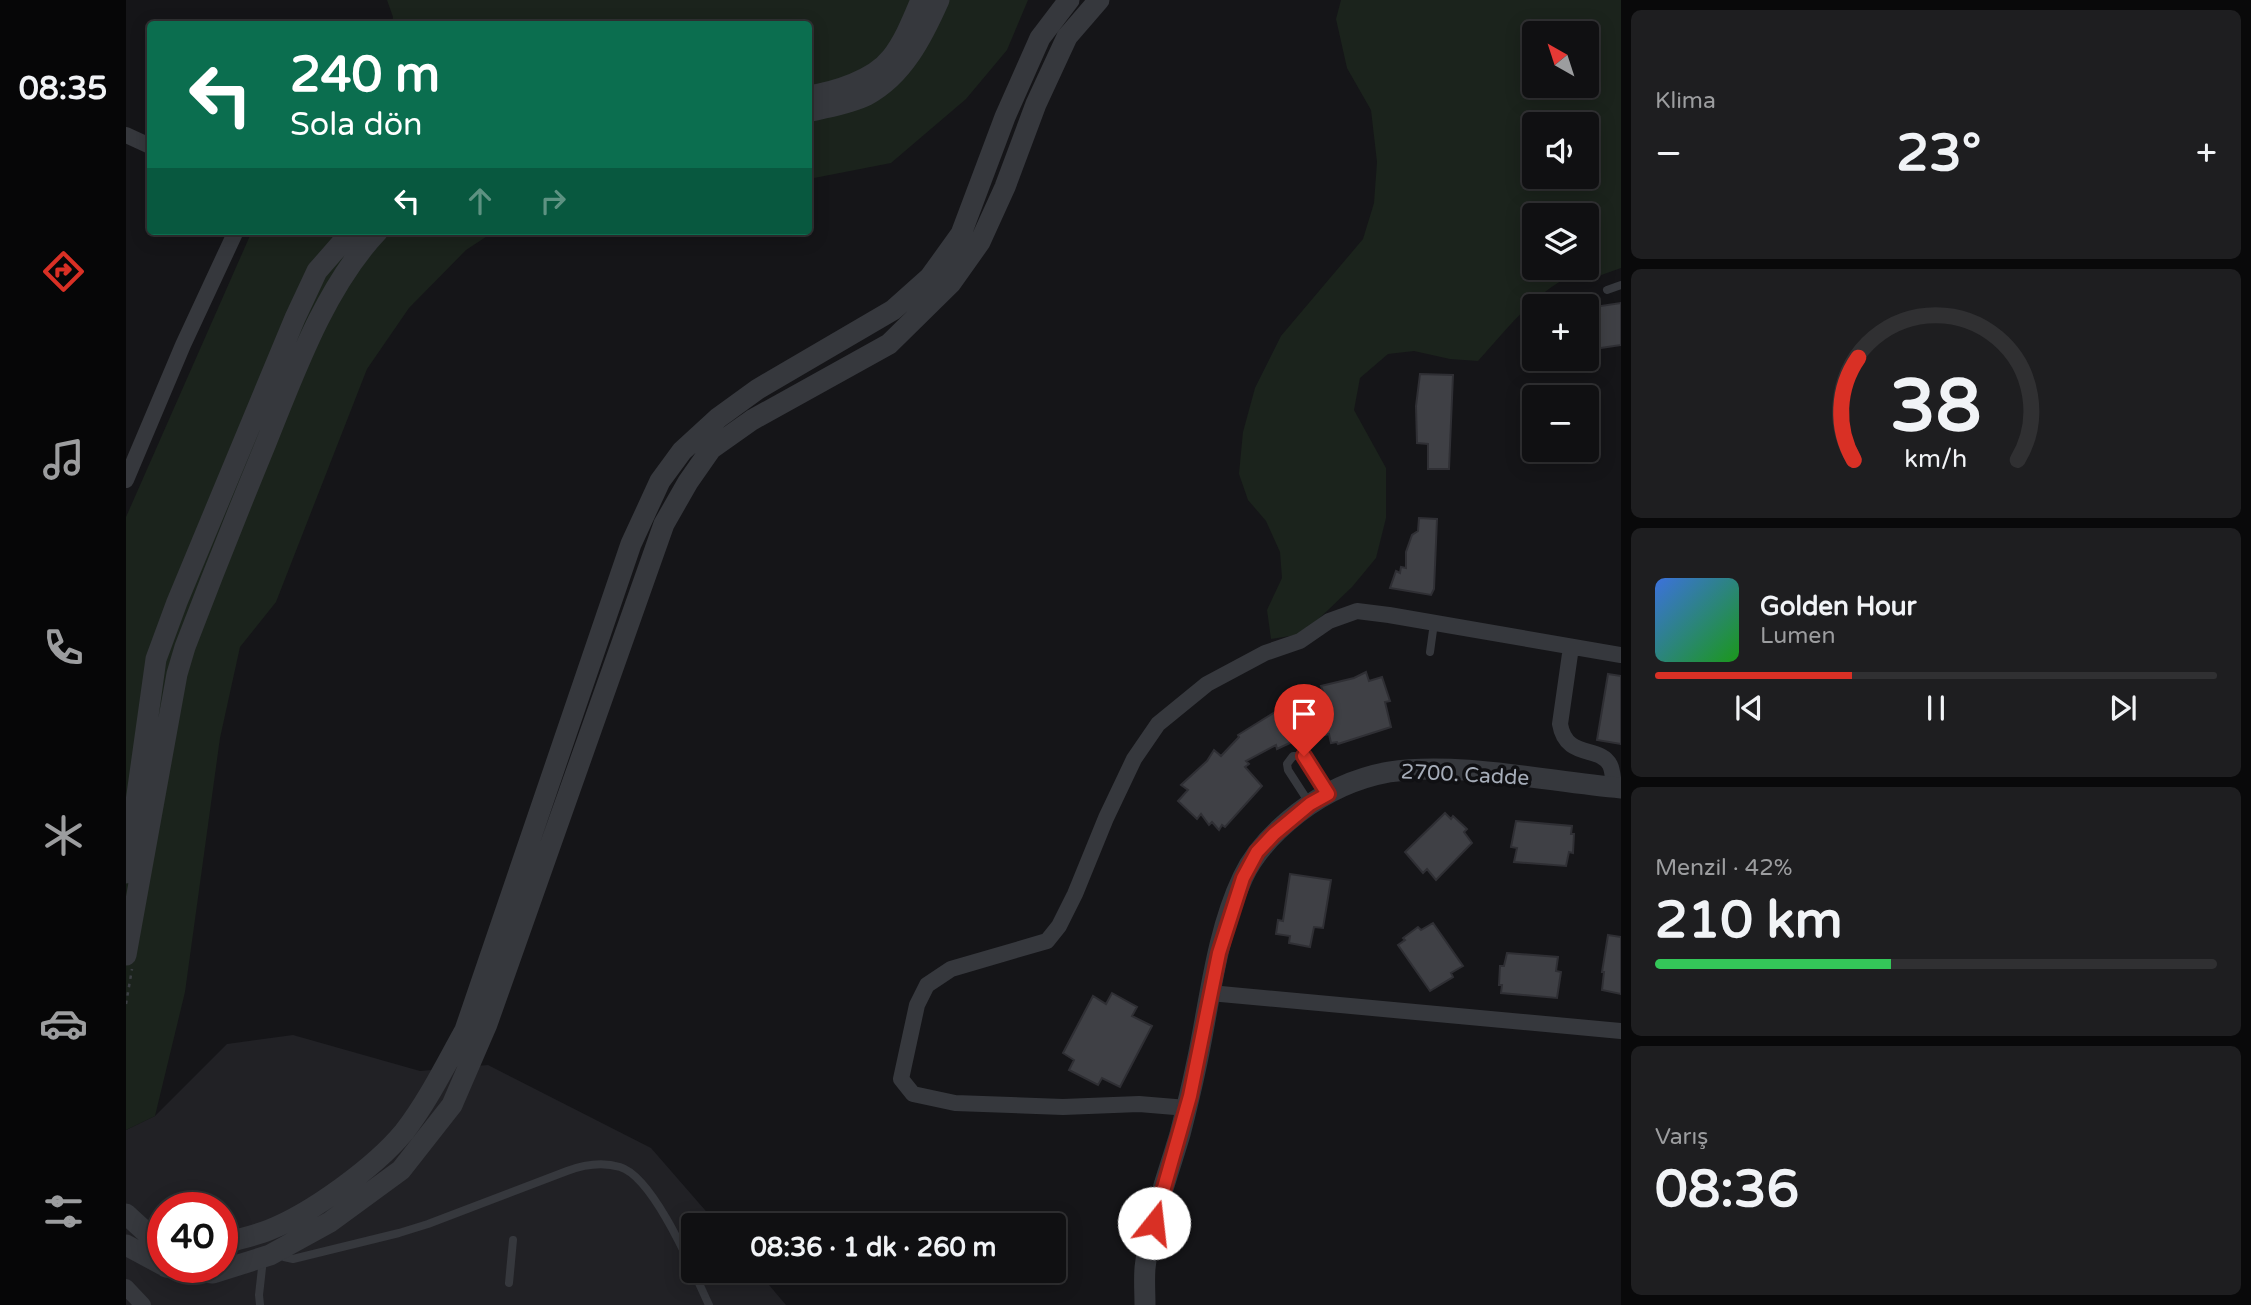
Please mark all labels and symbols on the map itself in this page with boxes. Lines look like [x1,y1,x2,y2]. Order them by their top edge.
north arrow [1522,21,1600,98]
pin [1274,684,1334,756]
street label: 2700. Cadde [1400,759,1530,791]
position arrow [1117,1186,1191,1260]
speed limit sign: 40 [147,1192,238,1283]

